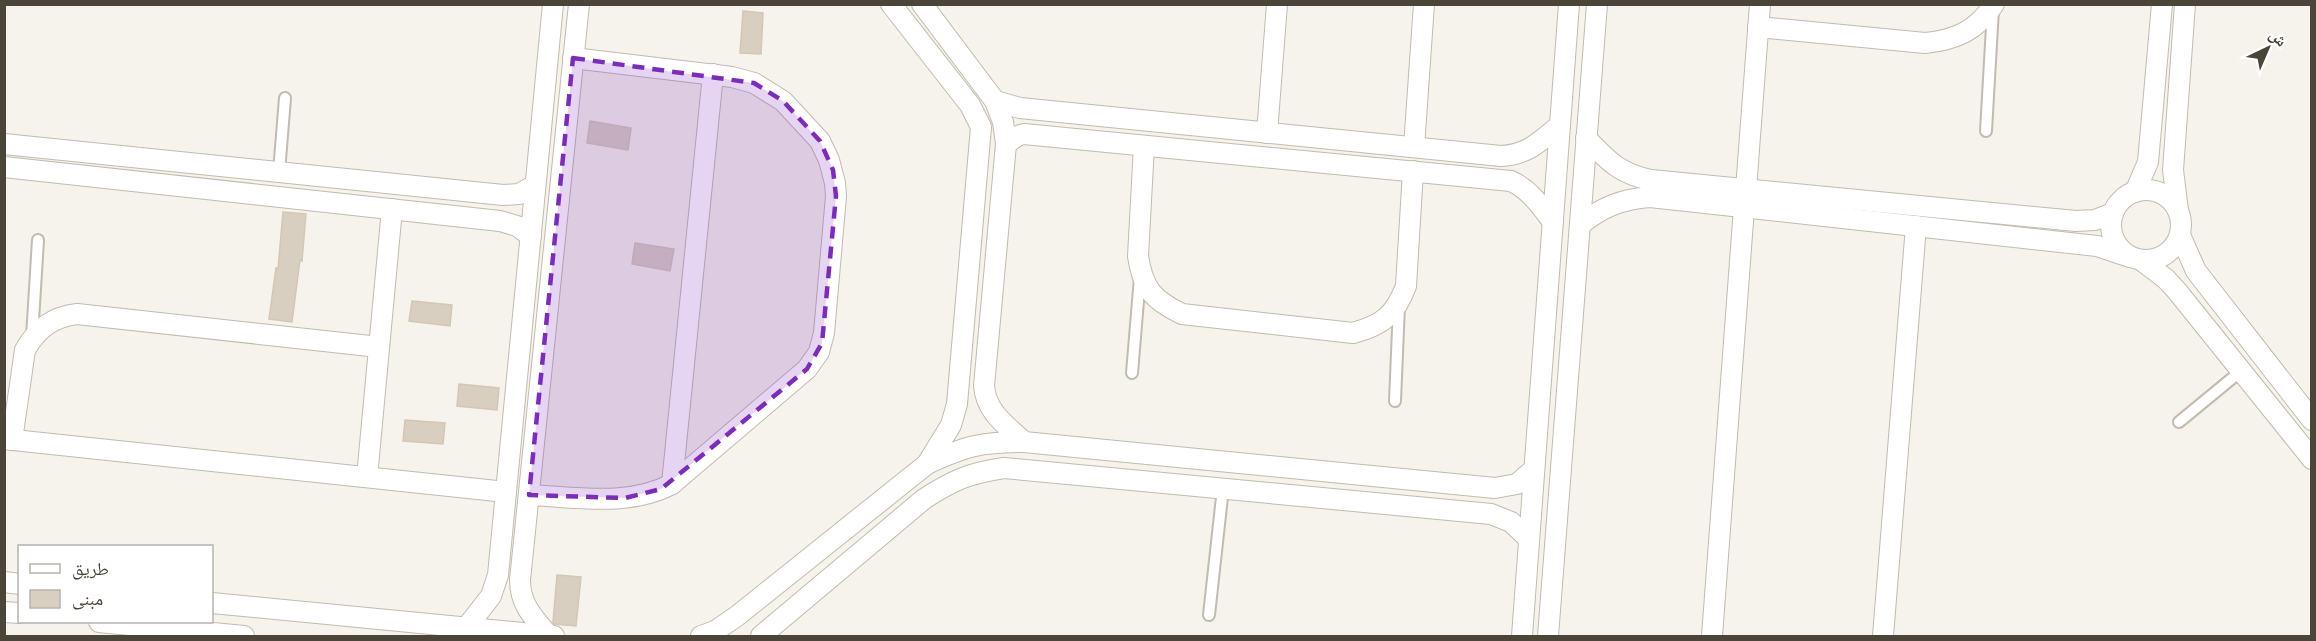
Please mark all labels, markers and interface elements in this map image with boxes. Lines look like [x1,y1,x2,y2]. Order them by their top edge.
north arrow [2238,18,2298,78]
text: ش [2265,26,2290,50]
legend [18,545,213,623]
text: طريق [72,559,109,580]
text: مبنى [72,589,103,610]

